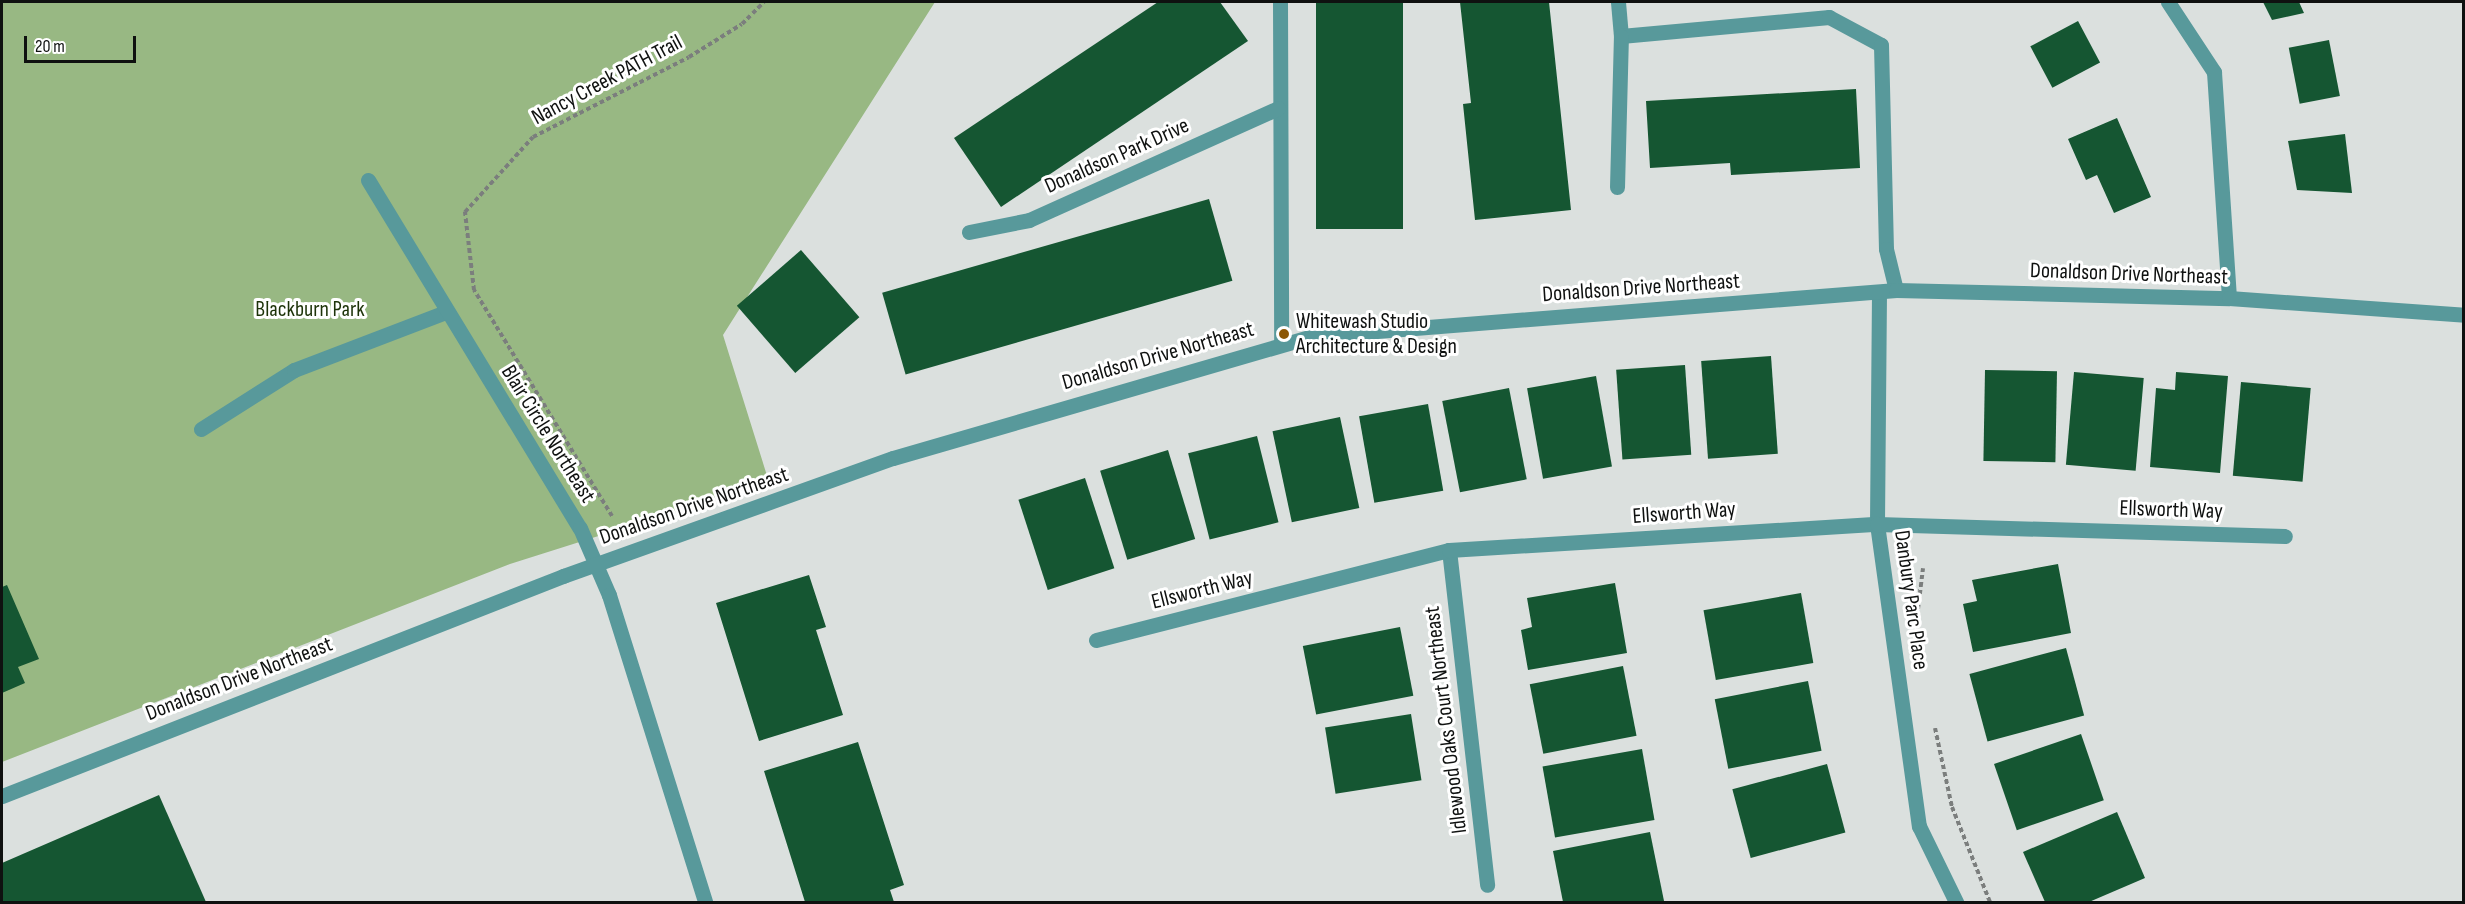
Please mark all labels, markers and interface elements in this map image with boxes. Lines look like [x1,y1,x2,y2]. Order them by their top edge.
scale bar [27,24,140,62]
street label: Nancy Creek PATH Trail [527,29,687,131]
text: 20 m [35,36,65,57]
street label: Donaldson Park Drive [1041,112,1193,200]
street label: Donaldson Drive Northeast [2030,257,2228,291]
street label: Donaldson Drive Northeast [1541,268,1741,308]
park label: Blackburn Park [255,297,365,323]
place label: Whitewash Studio Architecture & Design [1296,308,1457,360]
street label: Donaldson Drive Northeast [1059,316,1257,396]
marker: Whitewash Studio Architecture & Design [1277,327,1291,341]
street label: Blair Circle Northeast [495,360,601,508]
street label: Donaldson Drive Northeast [596,461,792,551]
street label: Ellsworth Way [2119,495,2223,525]
street label: Ellsworth Way [1632,496,1736,530]
street label: Danbury Parc Place [1888,529,1934,671]
street label: Ellsworth Way [1149,565,1255,615]
street label: Idlewood Oaks Court Northeast [1419,605,1473,835]
street label: Donaldson Drive Northeast [142,631,336,727]

